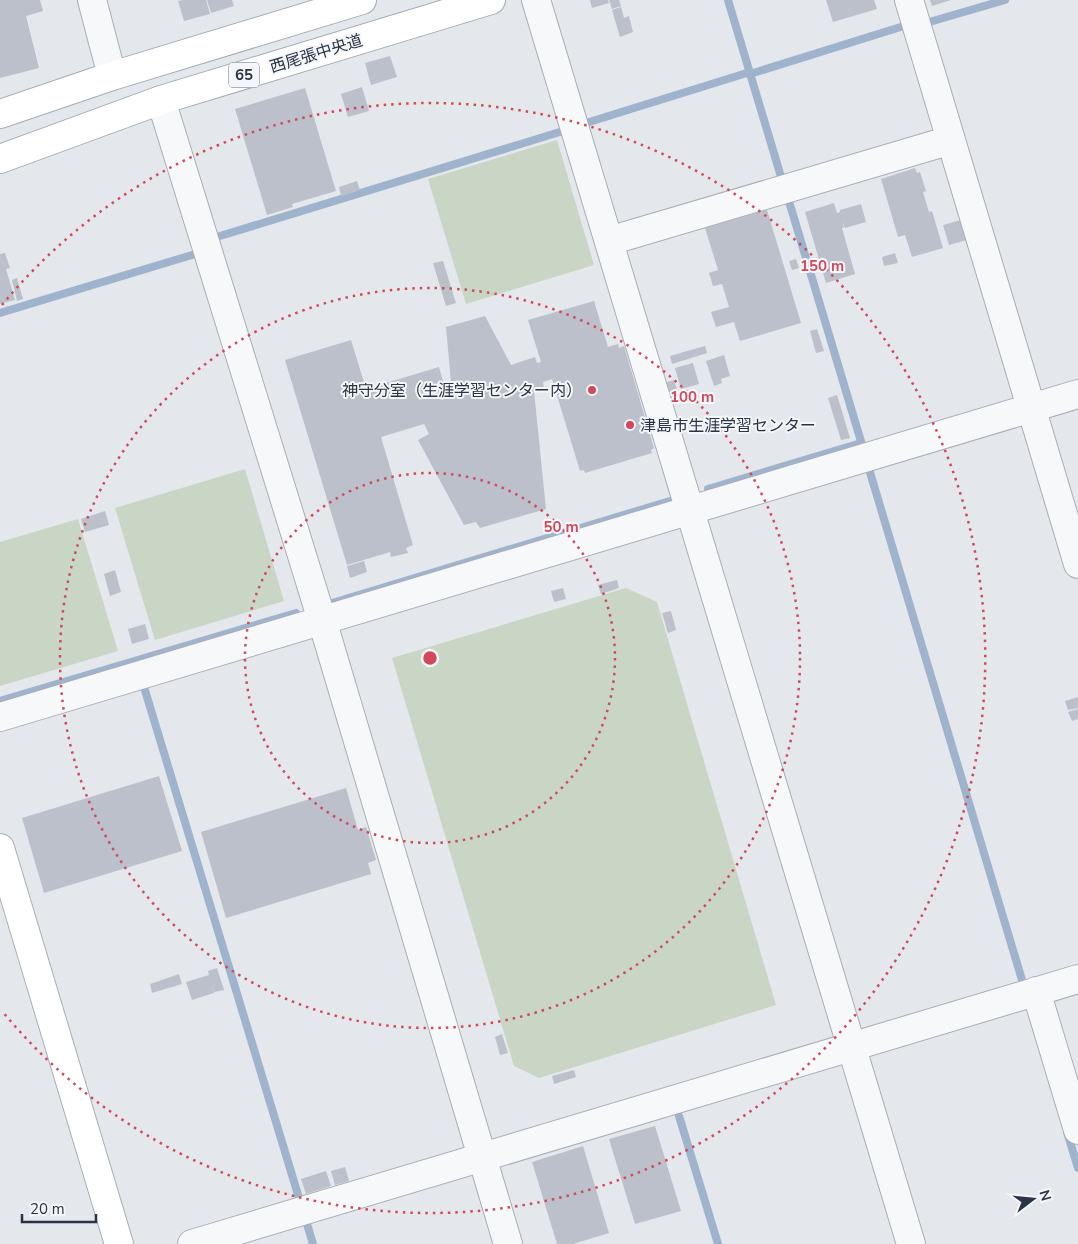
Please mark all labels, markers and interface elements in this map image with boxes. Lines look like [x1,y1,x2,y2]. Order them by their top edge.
street label: 西尾張中央道 [267,29,365,79]
road number: 65 [229,62,259,88]
text: 150 m [800,256,844,276]
place label: 神守分室（生涯学習センター内） [342,380,582,402]
marker: 神守分室（生涯学習センター内） [586,384,598,396]
text: 100 m [670,387,714,407]
place label: 津島市生涯学習センター [640,415,816,437]
marker: 津島市生涯学習センター [624,419,636,431]
text: 50 m [543,517,579,537]
centre of rings [421,649,439,667]
north arrow [1008,1174,1058,1224]
text: N [1034,1188,1056,1203]
scale bar [22,1192,96,1224]
text: 20 m [30,1199,65,1219]

